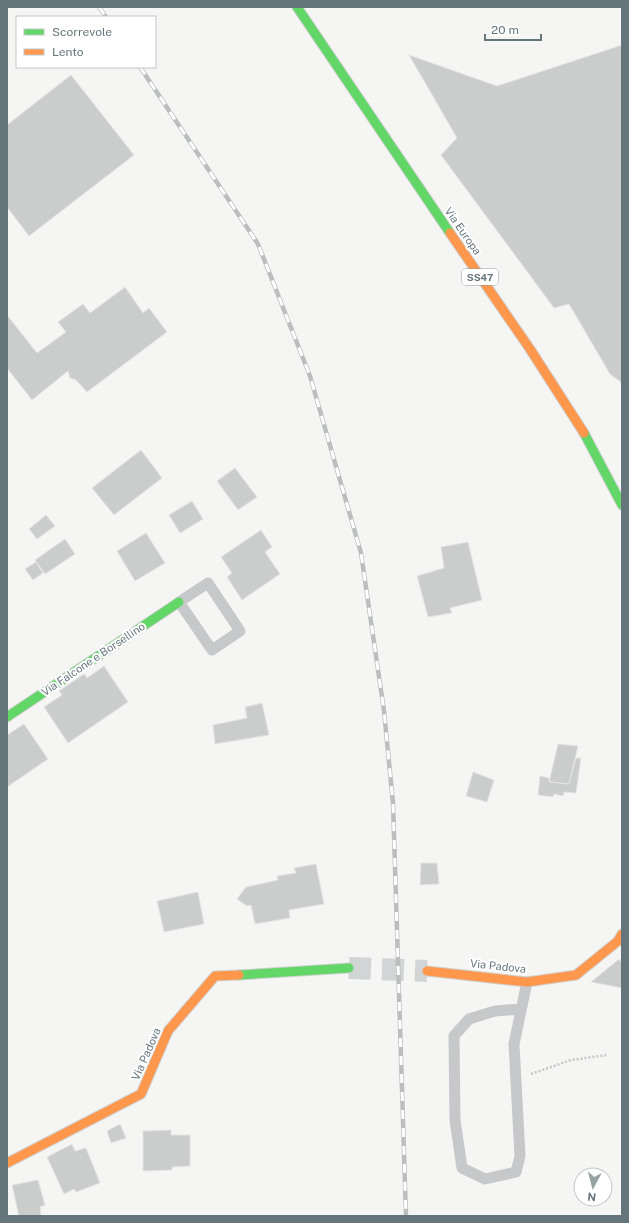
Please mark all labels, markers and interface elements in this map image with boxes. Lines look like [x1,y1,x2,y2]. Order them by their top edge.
legend [16,16,156,68]
scale bar [485,16,541,42]
text: 20 m [491,23,519,37]
text: Scorrevole [52,25,112,39]
text: Lento [52,45,84,59]
street label: Via Europa [442,205,484,257]
road number: SS47 [462,269,498,285]
street label: Via Falcone e Borsellino [39,620,147,698]
street label: Via Padova [470,957,526,975]
street label: Via Padova [129,1026,163,1082]
north arrow [573,1167,613,1207]
text: N [587,1190,597,1203]

